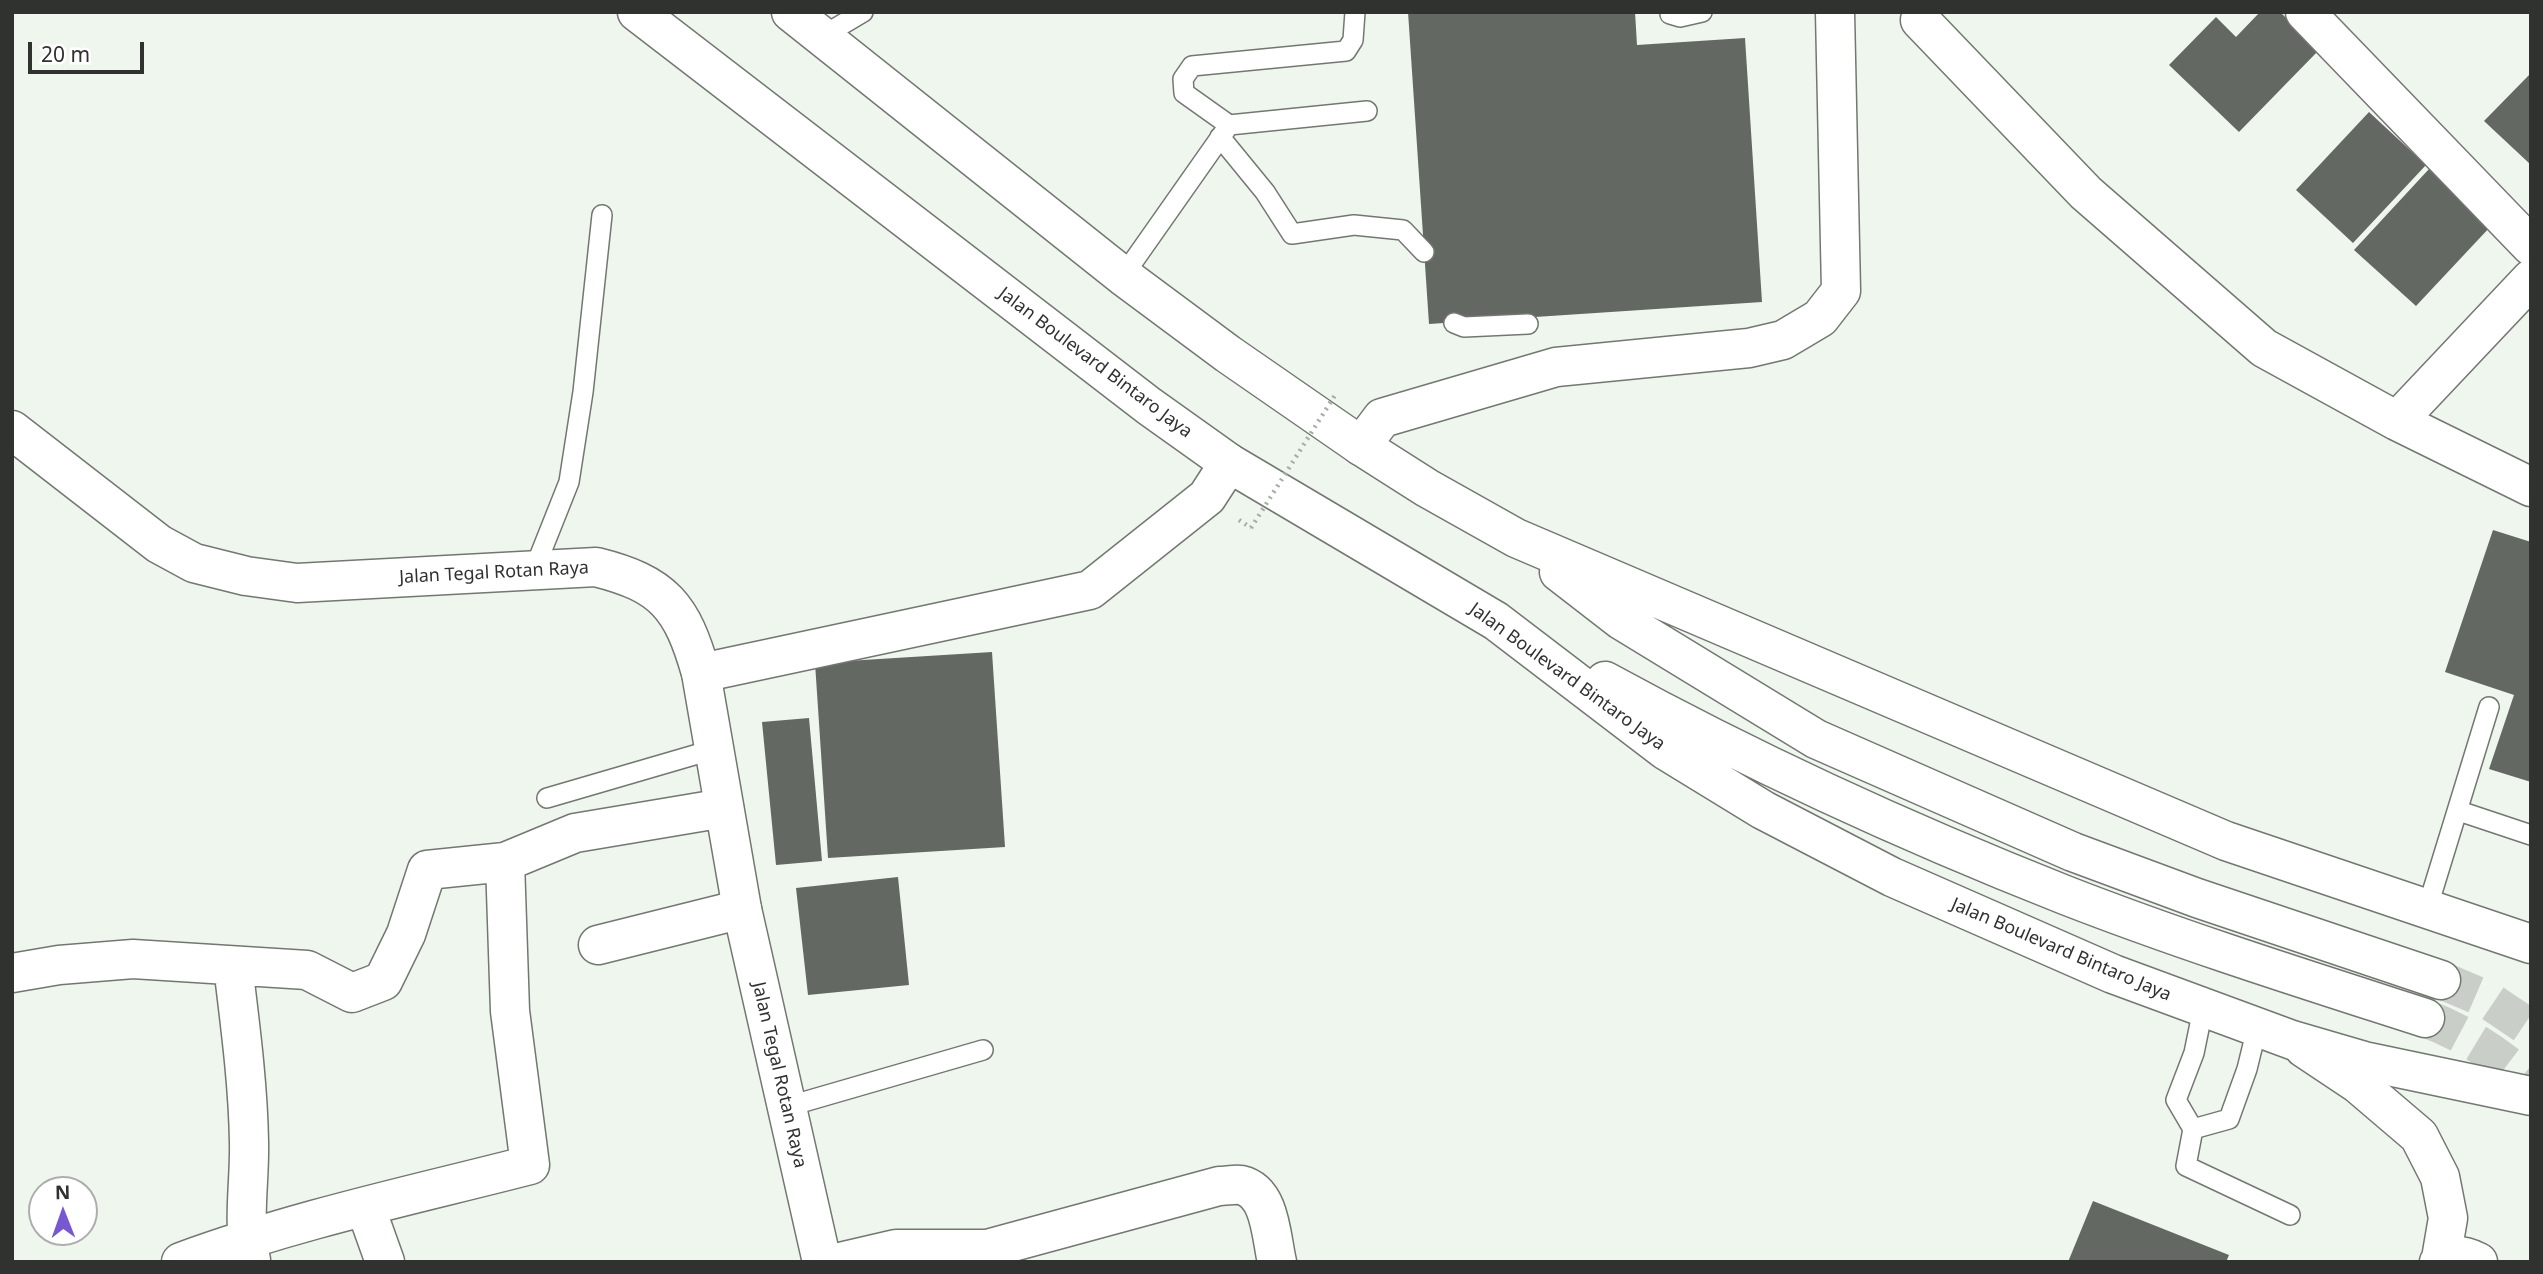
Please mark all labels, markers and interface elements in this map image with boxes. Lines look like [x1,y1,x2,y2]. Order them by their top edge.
scale bar [32,28,147,72]
text: 20 m [41,40,90,68]
street label: Jalan Boulevard Bintaro Jaya [994,283,1196,443]
street label: Jalan Tegal Rotan Raya [399,557,589,589]
street label: Jalan Boulevard Bintaro Jaya [1465,599,1669,755]
street label: Jalan Boulevard Bintaro Jaya [1948,894,2174,1006]
street label: Jalan Tegal Rotan Raya [747,980,811,1170]
north arrow [28,1176,98,1246]
text: N [55,1179,71,1205]

